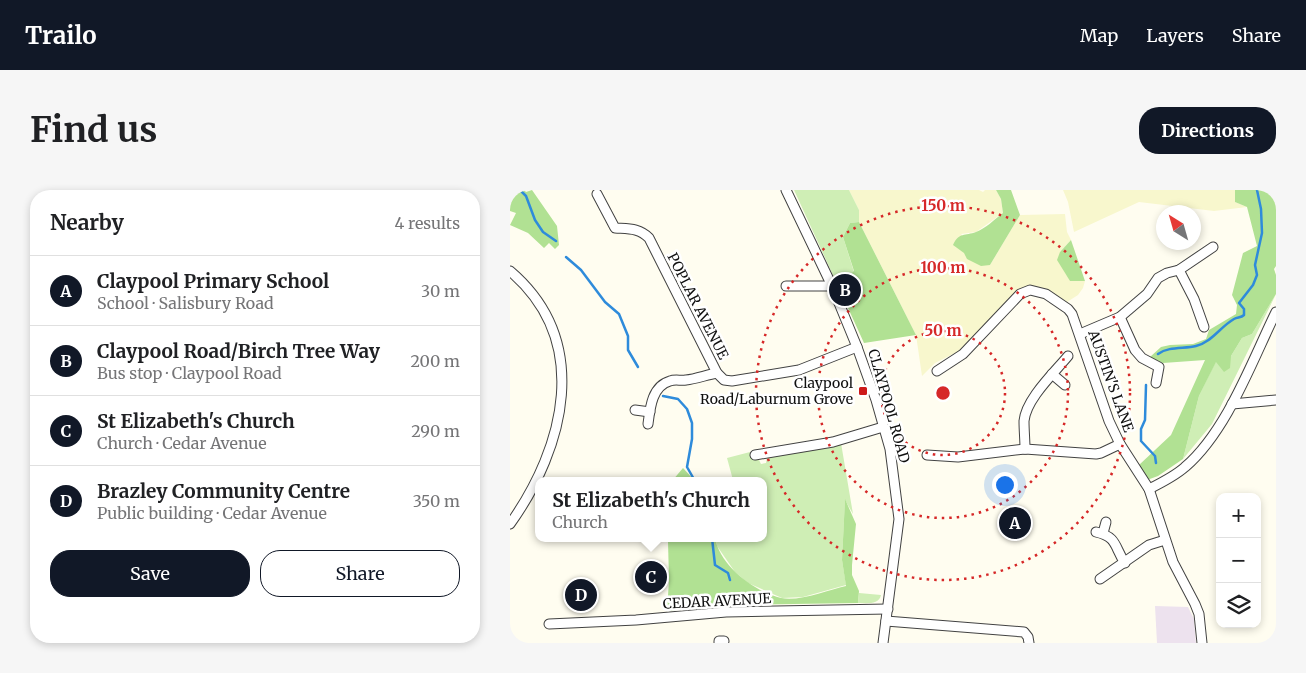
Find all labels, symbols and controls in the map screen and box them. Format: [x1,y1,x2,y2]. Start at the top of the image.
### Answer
text: Trailo [25,20,97,51]
text: Map [1080,24,1118,47]
text: Layers [1146,24,1204,47]
text: Share [1232,24,1281,47]
button: Directions [1139,107,1276,154]
text: Find us [30,108,157,152]
text: 150 m [921,196,965,215]
north arrow [1156,205,1201,250]
text: Nearby [50,209,124,236]
text: 4 results [394,213,460,233]
street label: POPLAR AVENUE [663,250,733,362]
text: 100 m [921,258,965,277]
text: Claypool Primary School [97,269,329,293]
pin: B [829,271,861,309]
text: A [60,281,72,301]
text: 30 m [421,281,460,301]
text: School · Salisbury Road [97,293,274,313]
text: 50 m [924,321,962,340]
street label: AUSTIN'S LANE [1084,327,1138,435]
text: Claypool Road/Birch Tree Way [97,339,380,363]
street label: CLAYPOOL ROAD [864,347,914,465]
text: B [60,351,72,371]
text: 200 m [410,351,460,371]
text: Bus stop · Claypool Road [97,363,282,383]
place label: Claypool Road/Laburnum Grove [700,374,854,408]
centre of rings [934,384,952,402]
marker: Claypool Road/Laburnum Grove [857,385,869,397]
text: St Elizabeth's Church [97,409,295,433]
text: C [61,421,71,441]
text: 290 m [411,421,460,441]
text: Church · Cedar Avenue [97,433,266,453]
your location [992,472,1018,498]
popup [535,477,767,542]
text: Brazley Community Centre [97,479,350,503]
text: St Elizabeth's Church [552,488,750,512]
text: D [60,491,72,511]
text: 350 m [413,491,460,511]
map controls [1216,493,1261,628]
button: + [1216,493,1261,538]
text: Public building · Cedar Avenue [97,503,327,523]
pin: A [999,504,1031,542]
text: Church [552,512,608,532]
button: − [1216,538,1261,583]
button: Save [50,550,250,597]
button: Share [260,550,460,597]
pin: C [635,558,667,596]
pin: D [565,576,597,614]
button: layers [1216,583,1261,628]
street label: CEDAR AVENUE [662,589,772,613]

